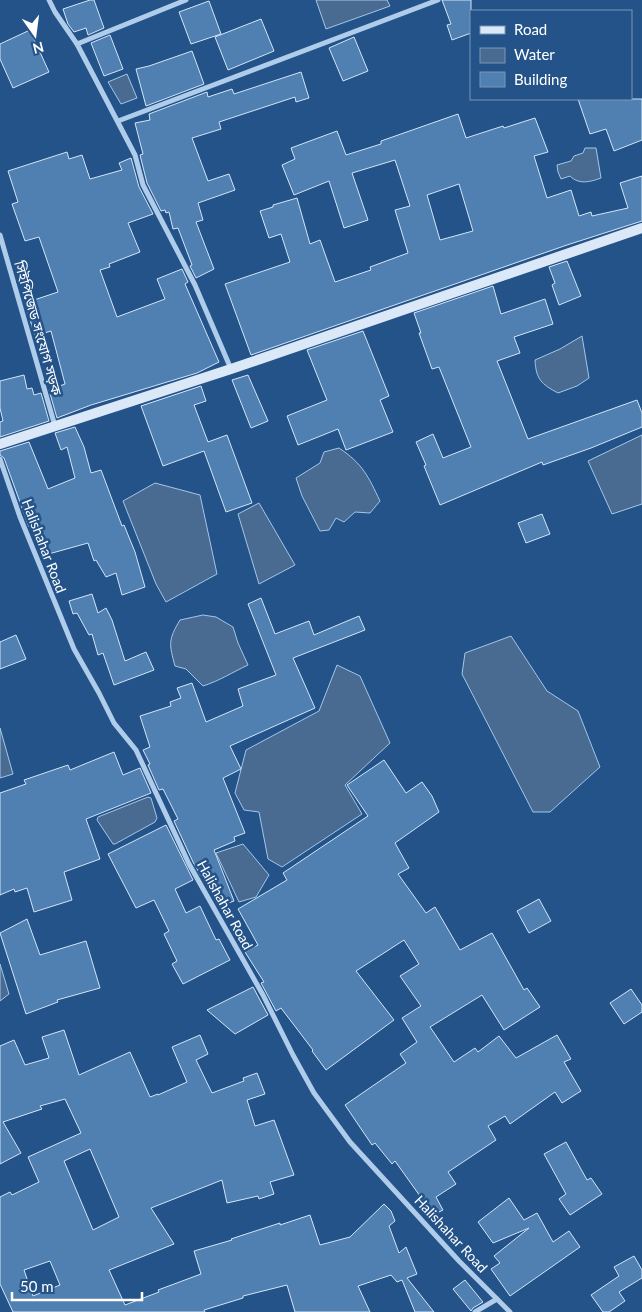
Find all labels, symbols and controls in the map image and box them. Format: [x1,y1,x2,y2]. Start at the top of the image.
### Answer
north arrow [10,10,60,60]
legend [470,10,632,100]
text: Road [514,20,547,38]
text: N [31,39,46,58]
text: Water [514,45,555,63]
text: Building [514,70,567,88]
street label: সিইপিজেড সংযোগ সড়ক [11,258,66,398]
street label: Halishahar Road [19,496,70,595]
street label: Halishahar Road [194,857,257,952]
street label: Halishahar Road [411,1192,491,1276]
scale bar [12,1270,142,1302]
text: 50 m [20,1277,54,1295]

